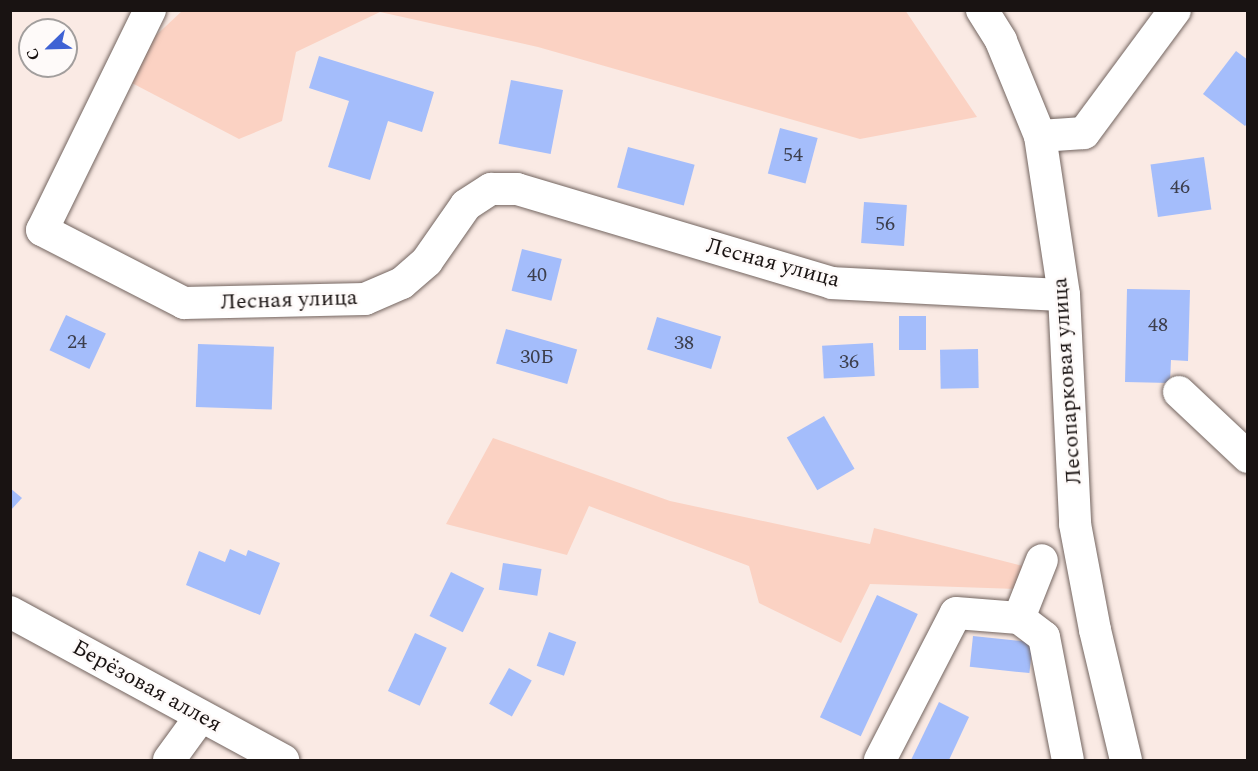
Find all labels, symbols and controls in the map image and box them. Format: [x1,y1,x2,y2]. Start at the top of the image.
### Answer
north arrow [18,18,78,78]
text: С [20,44,47,64]
house number: 54 [783,143,803,167]
house number: 46 [1170,175,1190,199]
house number: 56 [875,212,895,236]
street label: Лесная улица [703,232,843,294]
house number: 40 [527,263,547,287]
street label: Лесопарковая улица [1047,277,1087,485]
street label: Лесная улица [220,284,358,316]
house number: 48 [1148,313,1168,337]
house number: 24 [67,330,87,354]
house number: 38 [674,331,694,355]
house number: 30Б [520,345,554,369]
house number: 36 [839,350,859,374]
street label: Берёзовая аллея [68,634,226,738]

